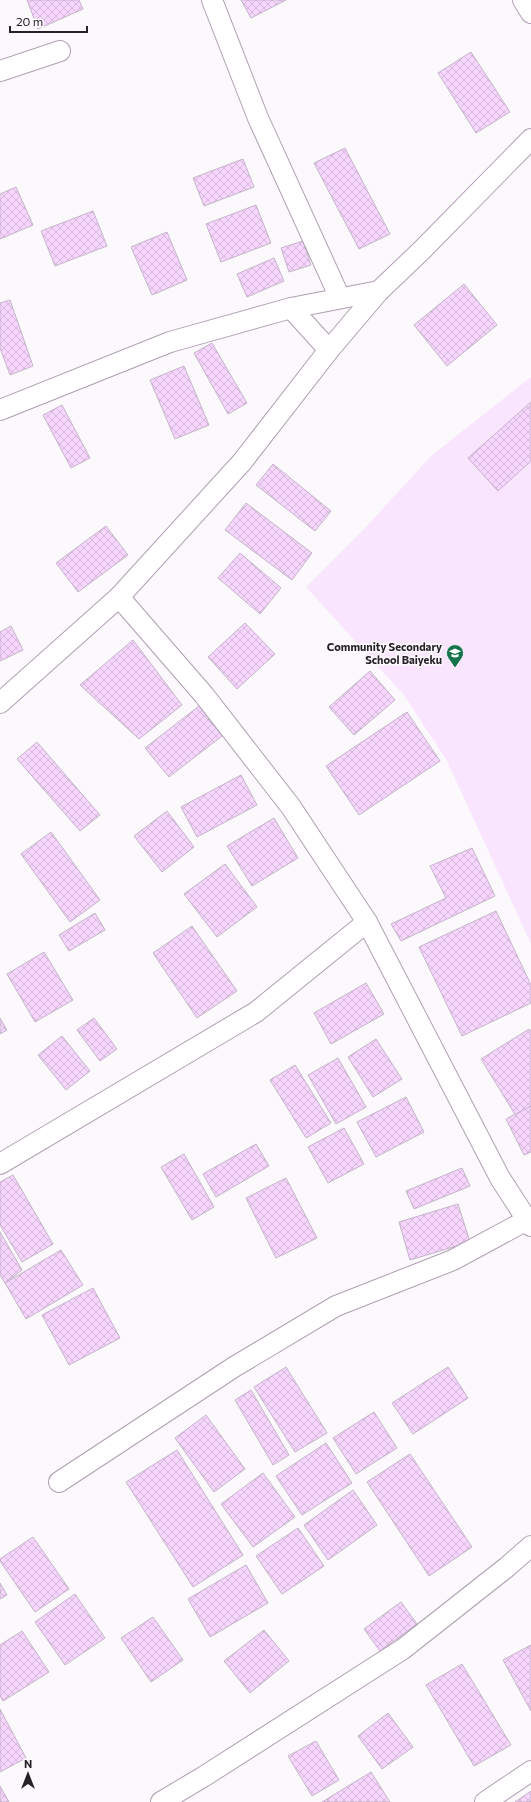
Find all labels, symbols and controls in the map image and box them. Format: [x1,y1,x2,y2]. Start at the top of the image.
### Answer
scale bar [10,8,87,34]
text: 20 m [16,14,43,28]
place label: Community Secondary School Baiyeku [327,640,442,666]
school or university icon: Community Secondary School Baiyeku [445,643,465,668]
north arrow [8,1754,48,1794]
text: N [24,1757,32,1770]

